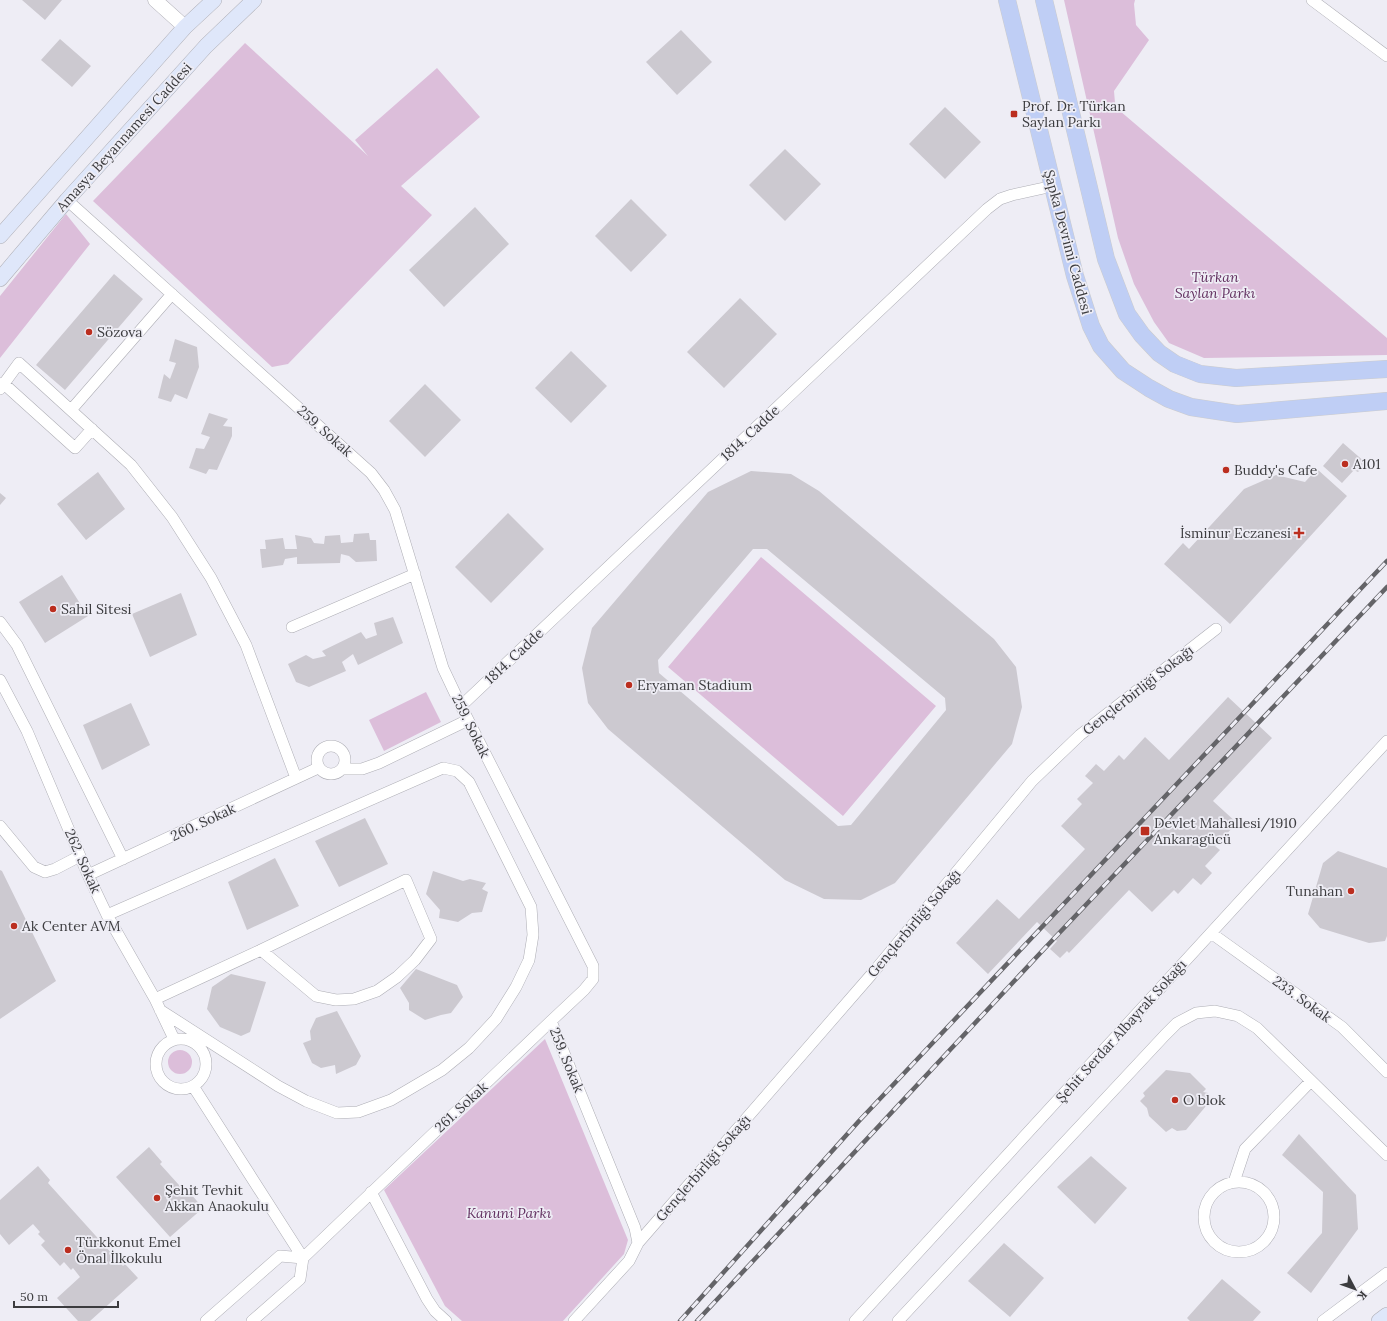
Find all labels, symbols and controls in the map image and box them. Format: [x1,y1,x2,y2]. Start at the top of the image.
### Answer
street label: Amasya Beyannamesi Caddesi [52,59,196,216]
place label: Prof. Dr. Türkan Saylan Parkı [1022,97,1126,131]
marker: Prof. Dr. Türkan Saylan Parkı [1009,109,1019,119]
street label: Şapka Devrimi Caddesi [1040,168,1096,316]
park label: Türkan Saylan Parkı [1175,268,1256,302]
place label: Sözova [97,323,142,341]
marker: Sözova [84,327,94,337]
street label: 259. Sokak [294,401,357,461]
street label: 1814. Cadde [717,401,784,465]
place label: A101 [1352,455,1381,473]
marker: A101 [1340,459,1350,469]
place label: Buddy's Cafe [1234,461,1318,479]
marker: Buddy's Cafe [1221,465,1231,475]
place label: İsminur Eczanesi [1180,524,1291,542]
marker: İsminur Eczanesi [1294,528,1304,538]
place label: Sahil Sitesi [61,600,131,618]
marker: Sahil Sitesi [48,604,58,614]
street label: 1814. Cadde [481,624,548,688]
street label: Gençlerbirliği Sokağı [1079,641,1197,739]
place label: Eryaman Stadium [637,676,753,694]
marker: Eryaman Stadium [624,680,634,690]
street label: 259. Sokak [448,691,494,761]
street label: 260. Sokak [168,799,239,845]
place label: Devlet Mahallesi/1910 Ankaragücü [1153,814,1297,848]
marker: Devlet Mahallesi/1910 Ankaragücü [1139,825,1151,837]
street label: 262. Sokak [61,826,105,896]
street label: Gençlerbirliği Sokağı [863,865,965,981]
place label: Tunahan [1286,882,1343,900]
marker: Tunahan [1346,886,1356,896]
place label: Ak Center AVM [21,917,121,935]
marker: Ak Center AVM [9,921,19,931]
street label: Şehit Serdar Albayrak Sokağı [1052,956,1190,1106]
street label: 233. Sokak [1269,972,1335,1027]
street label: 259. Sokak [546,1025,588,1096]
street label: 261. Sokak [431,1078,492,1136]
place label: O blok [1183,1091,1226,1109]
marker: O blok [1170,1095,1180,1105]
street label: Gençlerbirliği Sokağı [652,1111,754,1225]
place label: Şehit Tevhit Akkan Anaokulu [164,1181,269,1215]
marker: Şehit Tevhit Akkan Anaokulu [152,1193,162,1203]
park label: Kanuni Parkı [467,1204,552,1222]
place label: Türkkonut Emel Önal İlkokulu [76,1233,181,1267]
marker: Türkkonut Emel Önal İlkokulu [63,1245,73,1255]
north arrow [1335,1269,1375,1309]
scale bar [14,1283,118,1309]
text: K [1355,1288,1370,1303]
text: 50 m [20,1289,48,1304]

